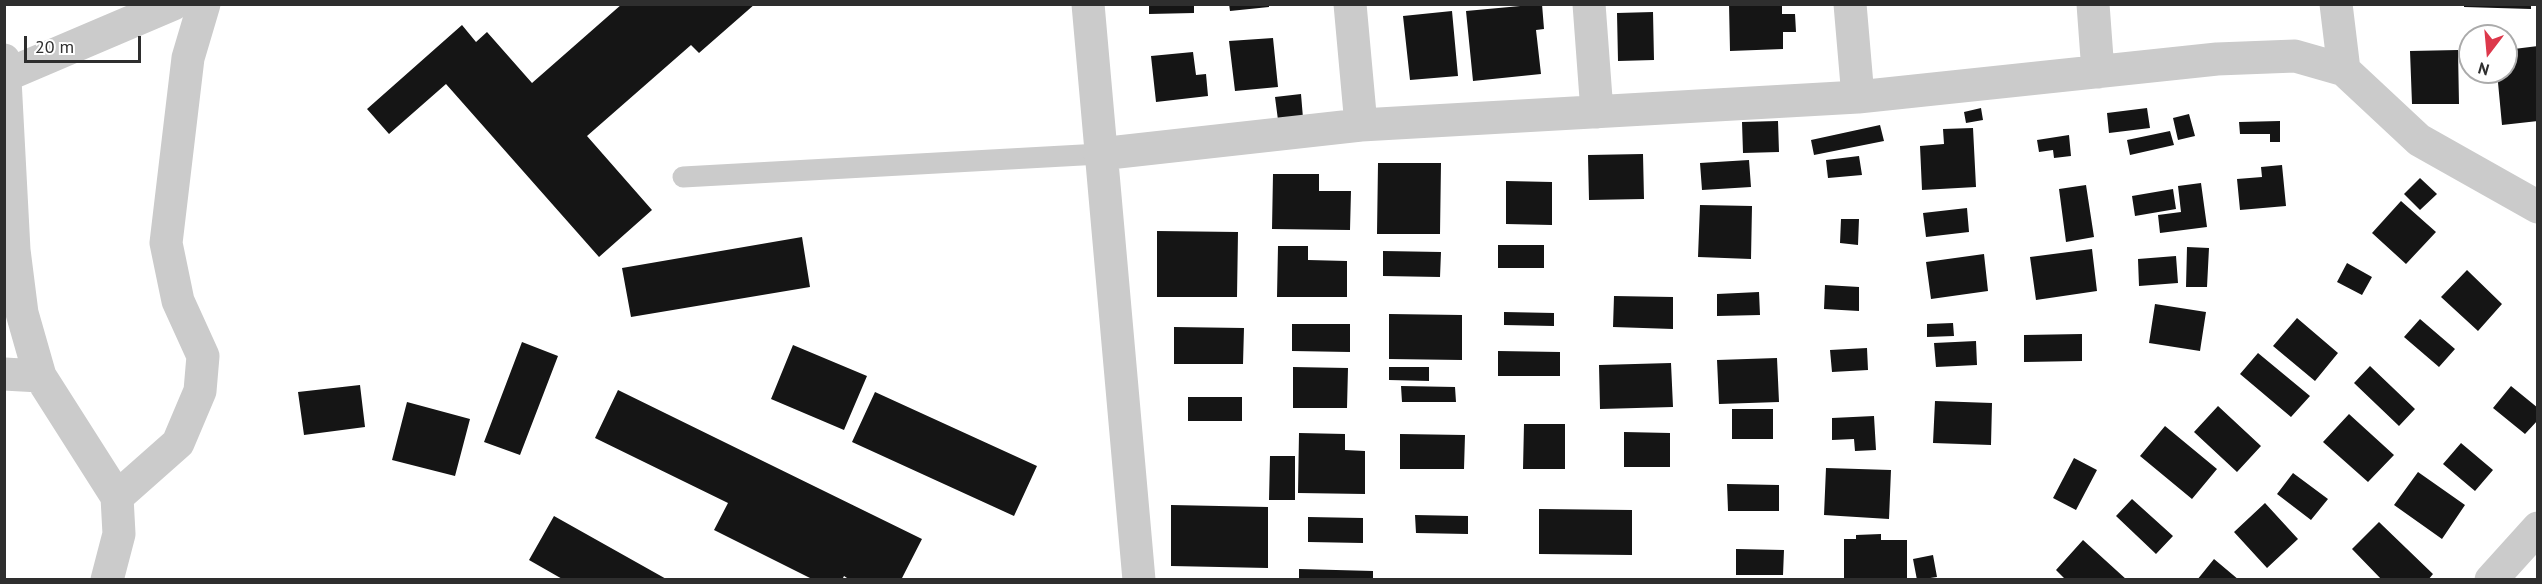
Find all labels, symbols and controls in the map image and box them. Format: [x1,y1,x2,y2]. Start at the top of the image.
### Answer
scale bar [27,24,144,62]
north arrow [2458,24,2518,84]
text: 20 m [35,35,74,58]
text: N [2476,58,2491,80]

